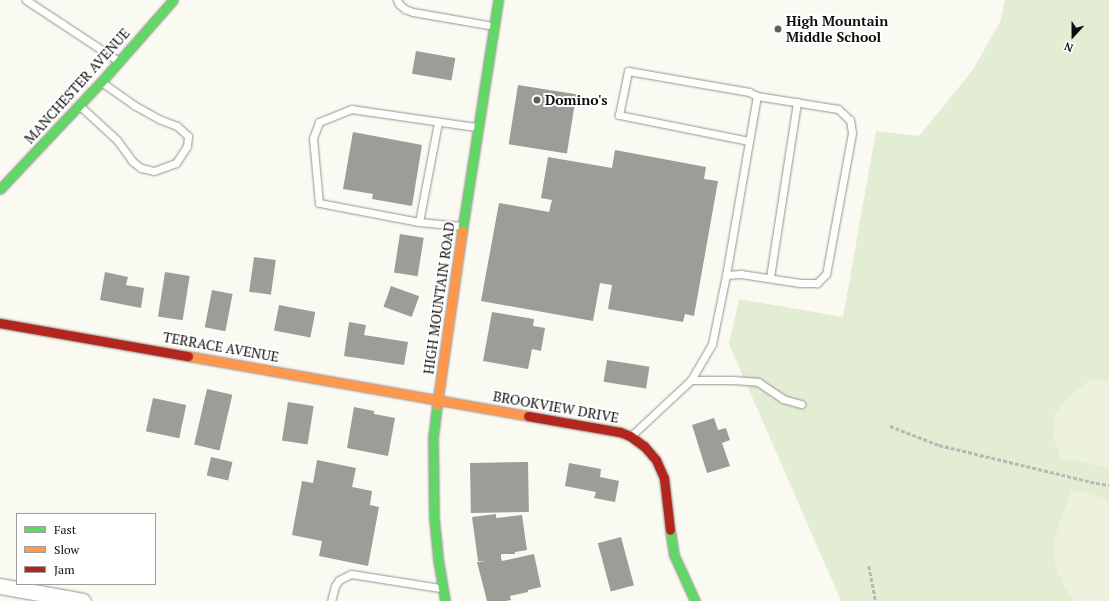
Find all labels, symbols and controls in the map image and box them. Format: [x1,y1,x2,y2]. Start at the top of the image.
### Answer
place label: High Mountain Middle School [786,13,888,46]
north arrow [1053,16,1093,56]
marker: High Mountain Middle School [773,24,783,34]
street label: MANCHESTER AVENUE [21,25,133,147]
text: N [1062,39,1075,55]
place label: Domino's [545,92,607,108]
marker: Domino's [532,95,542,105]
street label: HIGH MOUNTAIN ROAD [420,221,458,375]
street label: TERRACE AVENUE [162,329,280,365]
street label: BROOKVIEW DRIVE [492,388,620,426]
legend [16,513,156,585]
text: Fast [54,522,76,537]
text: Slow [54,542,79,557]
text: Jam [54,562,75,577]

